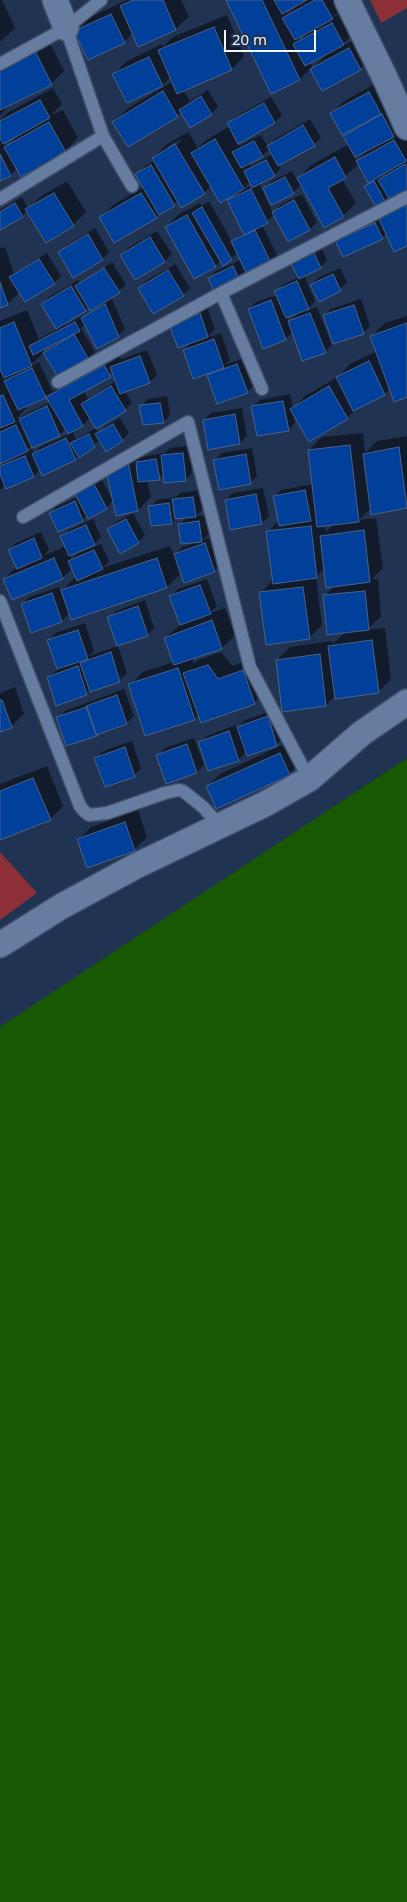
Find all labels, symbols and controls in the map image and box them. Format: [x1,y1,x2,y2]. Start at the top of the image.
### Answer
scale bar [227,20,320,52]
text: 20 m [232,29,267,49]

